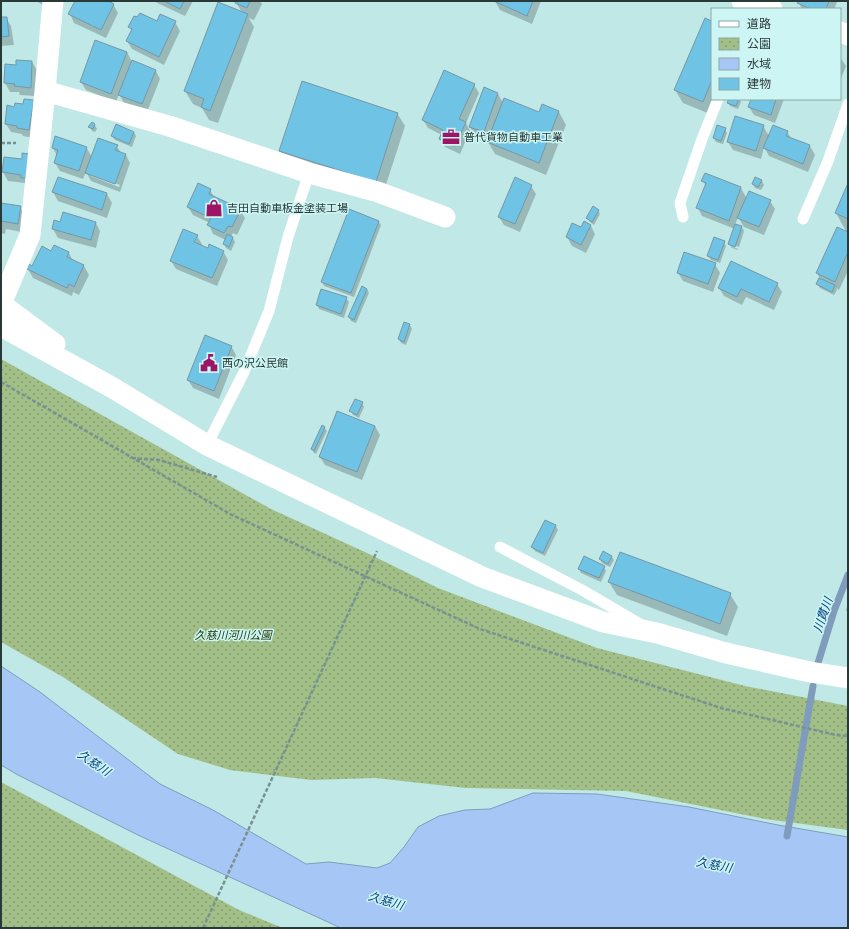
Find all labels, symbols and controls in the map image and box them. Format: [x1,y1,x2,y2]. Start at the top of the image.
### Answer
legend [711,8,841,100]
text: 道路 [747,15,771,31]
text: 公園 [747,35,771,51]
text: 水域 [747,55,771,71]
text: 建物 [747,75,771,91]
office icon: 普代貨物自動車工業 [441,127,461,147]
place label: 普代貨物自動車工業 [464,129,563,144]
shop icon: 吉田自動車板金塗装工場 [204,198,224,218]
place label: 吉田自動車板金塗装工場 [227,200,348,215]
public building icon: 西の沢公民館 [199,353,219,373]
place label: 西の沢公民館 [222,355,288,370]
water label: 川貫川 [809,593,836,634]
park label: 久慈川河川公園 [195,627,273,642]
water label: 久慈川 [75,745,116,780]
water label: 久慈川 [695,853,735,876]
water label: 久慈川 [367,887,408,914]

